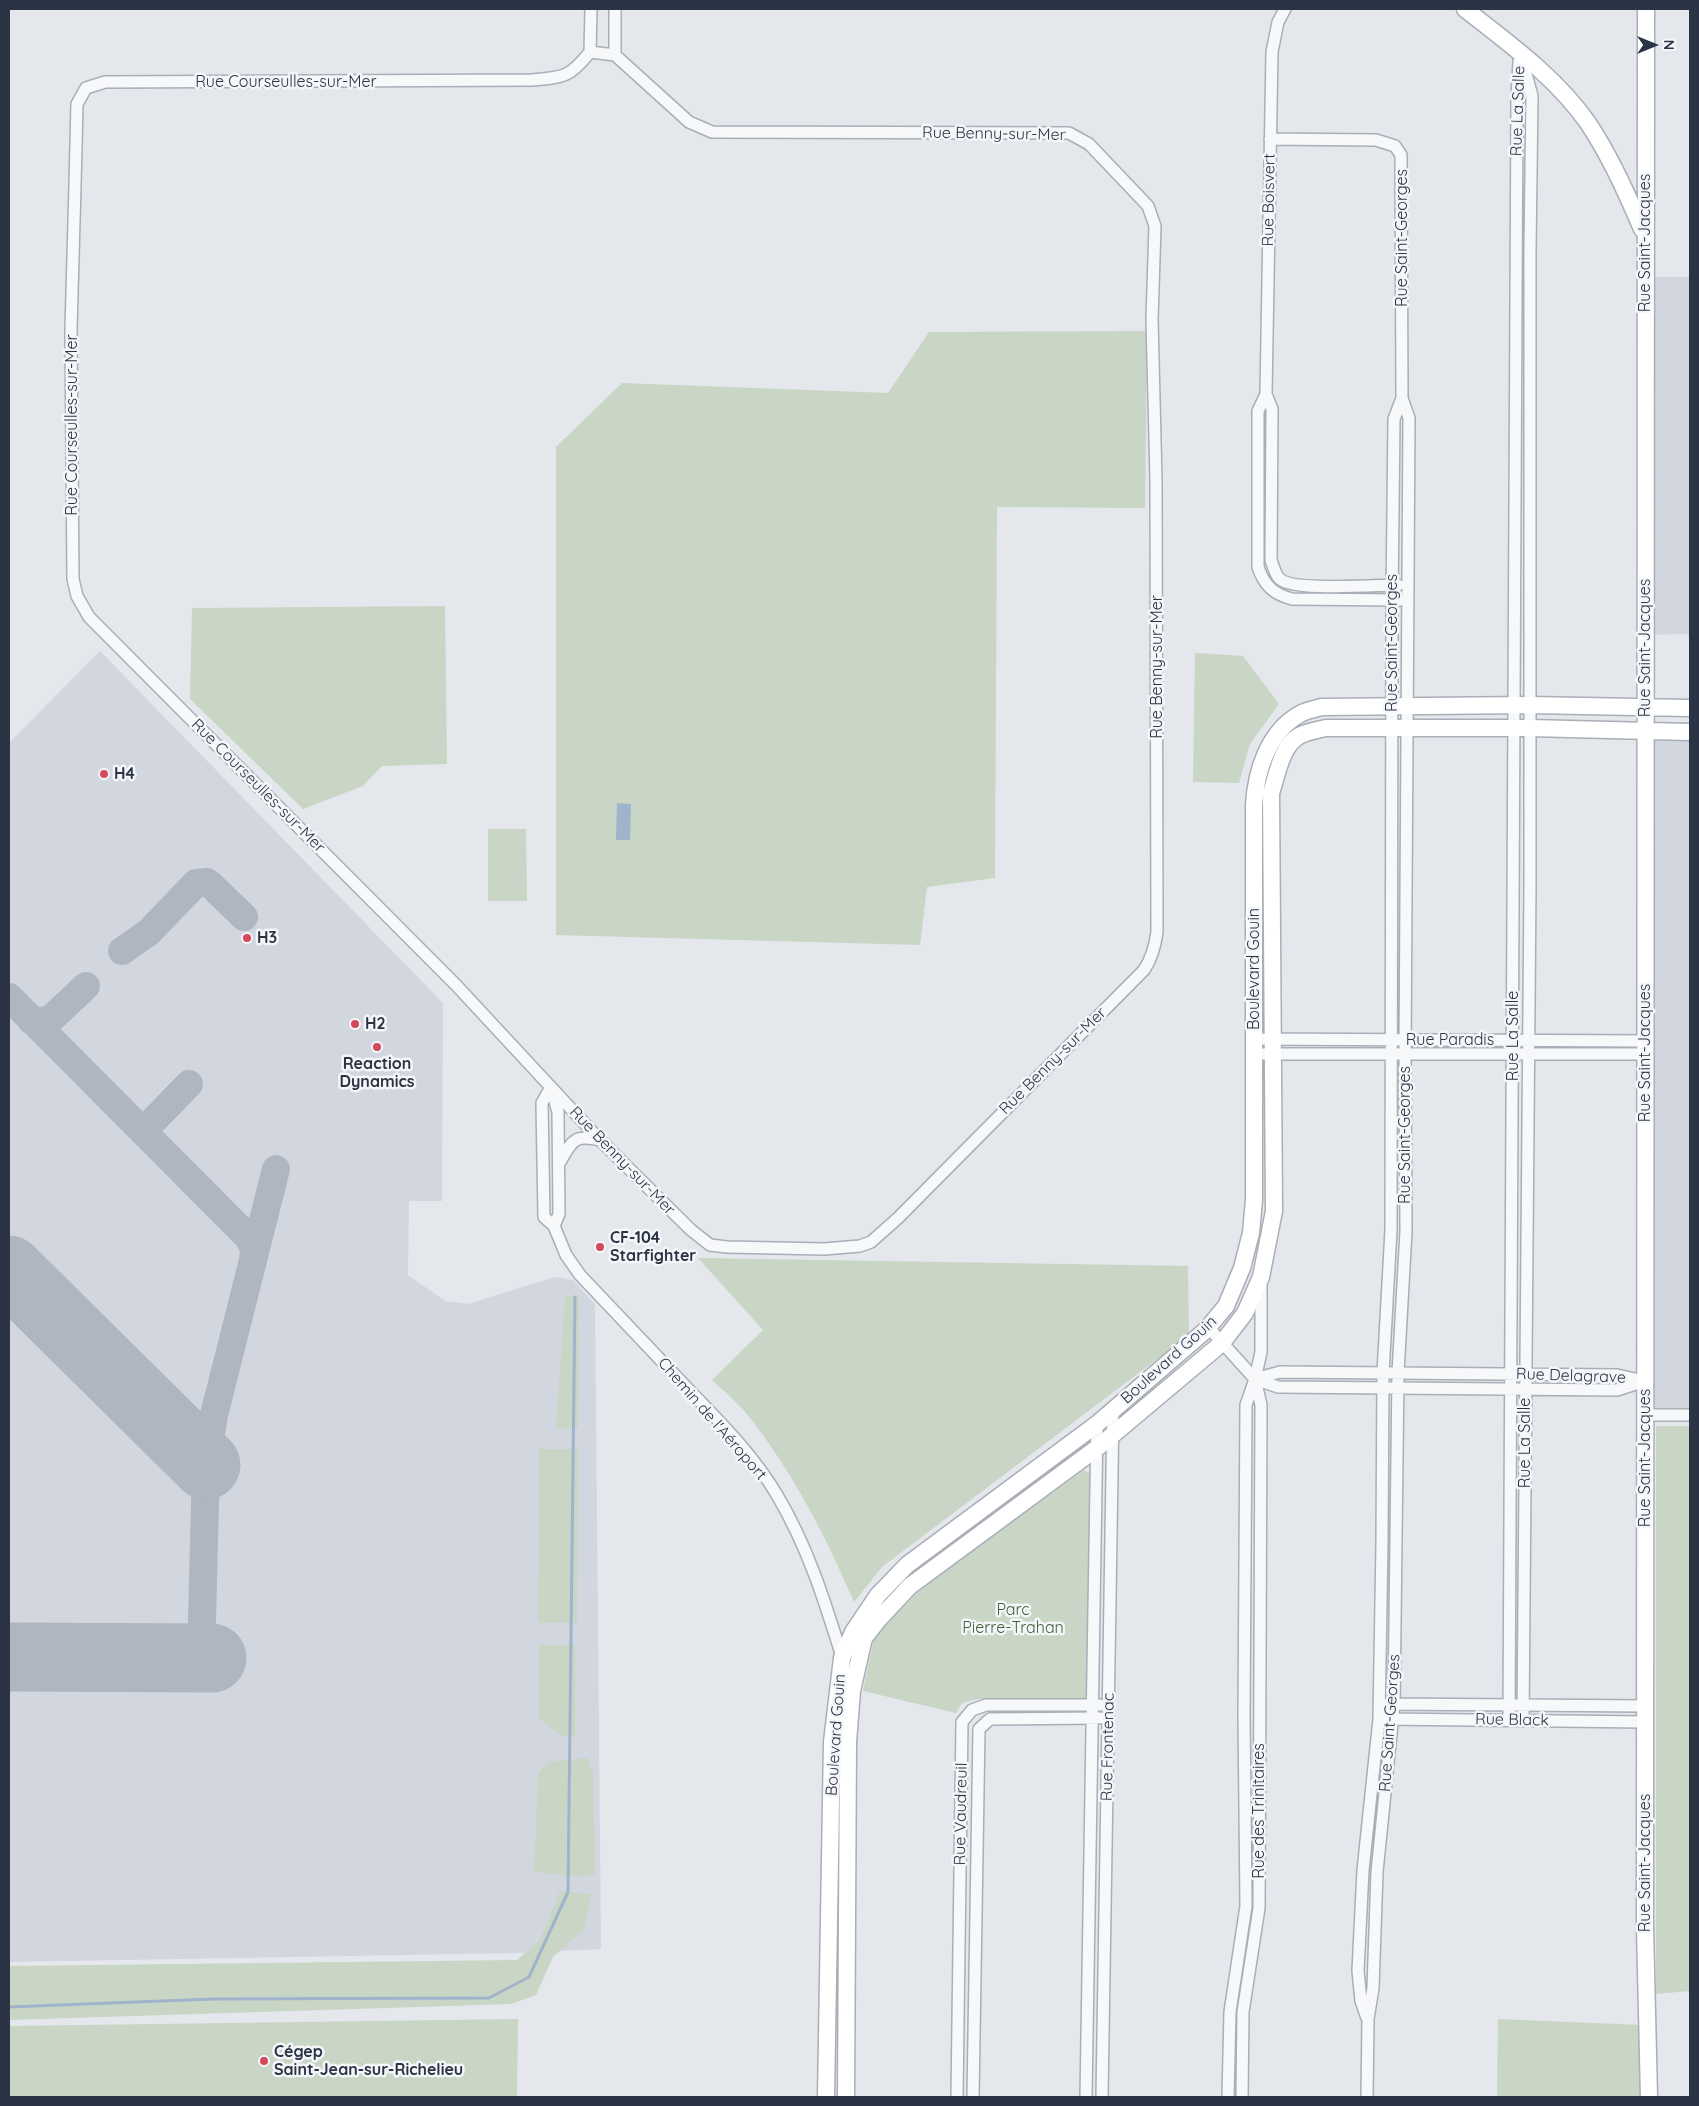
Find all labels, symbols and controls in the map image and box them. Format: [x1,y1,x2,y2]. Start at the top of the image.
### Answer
north arrow [1629,20,1679,70]
text: N [1660,40,1678,50]
street label: Rue La Salle [1507,65,1529,157]
street label: Rue Courseulles-sur-Mer [195,72,377,92]
street label: Rue Benny-sur-Mer [922,123,1066,145]
street label: Rue Boisvert [1259,153,1279,247]
street label: Rue Saint-Georges [1392,169,1412,307]
street label: Rue Saint-Jacques [1635,174,1655,312]
street label: Rue Courseulles-sur-Mer [62,334,82,516]
street label: Rue Saint-Georges [1382,574,1402,712]
street label: Rue Saint-Jacques [1635,579,1655,717]
street label: Rue Benny-sur-Mer [1147,595,1167,739]
street label: Rue Courseulles-sur-Mer [187,715,329,857]
place label: H4 [114,764,135,784]
marker: H4 [98,768,110,780]
street label: Boulevard Gouin [1244,908,1264,1030]
place label: H3 [257,928,277,948]
marker: H3 [241,932,253,944]
street label: Rue Saint-Jacques [1635,984,1655,1122]
street label: Rue La Salle [1503,991,1523,1081]
street label: Rue Benny-sur-Mer [995,1003,1111,1119]
place label: H2 [365,1014,386,1034]
marker: H2 [349,1018,361,1030]
street label: Rue Paradis [1406,1030,1494,1050]
marker: Reaction Dynamics [371,1041,383,1053]
place label: Reaction Dynamics [340,1054,414,1092]
street label: Rue Saint-Georges [1395,1066,1415,1204]
street label: Rue Benny-sur-Mer [565,1103,679,1219]
place label: CF-104 Starfighter [610,1228,696,1266]
marker: CF-104 Starfighter [594,1241,606,1253]
street label: Boulevard Gouin [1117,1312,1221,1408]
street label: Chemin de l'Aéroport [654,1354,770,1484]
street label: Rue Delagrave [1516,1364,1626,1388]
street label: Rue Saint-Jacques [1635,1389,1655,1527]
street label: Rue La Salle [1515,1398,1535,1488]
park label: Parc Pierre-Trahan [962,1600,1064,1638]
street label: Rue Saint-Georges [1376,1653,1404,1793]
street label: Boulevard Gouin [822,1673,850,1797]
street label: Rue Frontenac [1097,1693,1119,1801]
street label: Rue Black [1475,1710,1549,1730]
street label: Rue des Trinitaires [1249,1743,1269,1879]
street label: Rue Vaudreuil [951,1762,971,1866]
street label: Rue Saint-Jacques [1635,1794,1655,1932]
place label: Cégep Saint-Jean-sur-Richelieu [274,2042,463,2080]
marker: Cégep Saint-Jean-sur-Richelieu [258,2055,270,2067]

